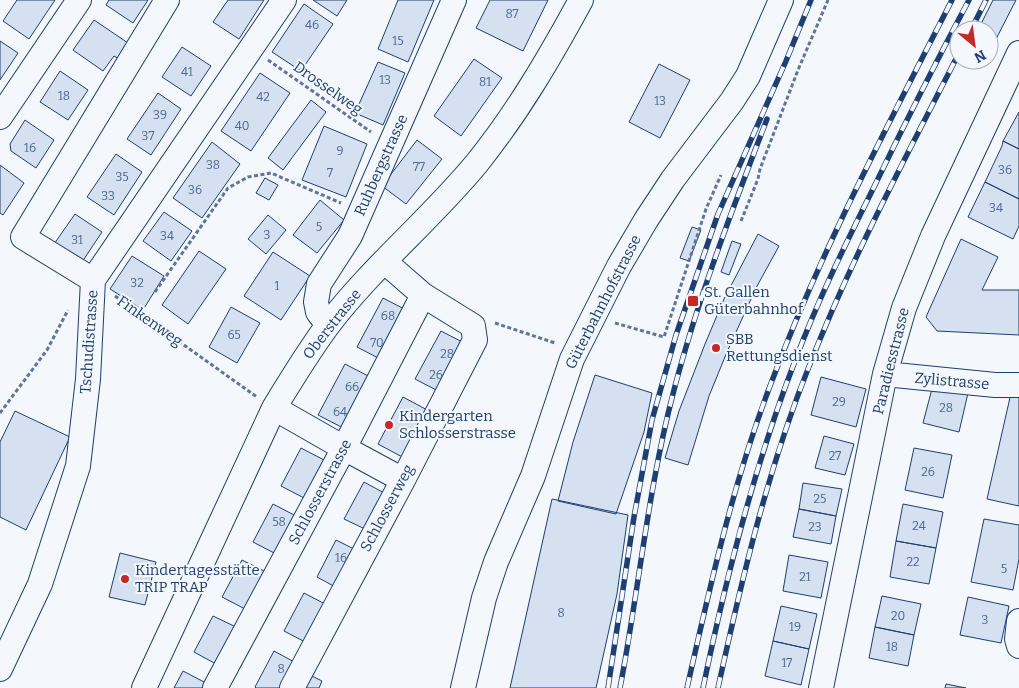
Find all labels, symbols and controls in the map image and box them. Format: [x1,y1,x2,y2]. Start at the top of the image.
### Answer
house number: 87 [505,7,519,21]
house number: 46 [305,18,319,32]
north arrow [949,20,999,70]
house number: 15 [392,34,404,48]
text: N [971,46,989,66]
street label: Drosselweg [290,58,366,118]
house number: 41 [181,65,193,79]
house number: 13 [379,73,391,87]
house number: 81 [479,75,491,89]
house number: 18 [58,89,70,103]
house number: 42 [256,90,270,104]
house number: 13 [654,94,666,108]
house number: 39 [153,108,167,122]
street label: Ruhbergstrasse [351,111,411,219]
house number: 40 [235,119,249,133]
house number: 37 [142,129,154,143]
house number: 16 [24,141,36,155]
house number: 9 [336,144,344,158]
house number: 38 [206,158,220,172]
house number: 77 [413,160,425,174]
house number: 36 [998,163,1012,177]
house number: 7 [327,166,333,180]
house number: 35 [115,170,129,184]
house number: 36 [188,183,202,197]
house number: 33 [101,189,115,203]
house number: 34 [989,201,1003,215]
house number: 5 [316,220,322,234]
house number: 3 [264,228,271,242]
house number: 34 [160,229,174,243]
street label: Güterbahnhofstrasse [561,232,645,372]
house number: 31 [71,233,83,247]
house number: 32 [130,276,144,290]
house number: 1 [275,279,280,293]
place label: St. Gallen Güterbahnhof [704,283,805,318]
street label: Oberstrasse [299,285,365,363]
street label: Tschudistrasse [76,289,102,395]
street label: Finkenweg [114,292,186,350]
marker: St. Gallen Güterbahnhof [686,294,700,308]
street label: Paradiesstrasse [869,306,913,416]
house number: 68 [381,309,395,323]
house number: 65 [227,328,241,342]
place label: SBB Rettungsdienst [726,330,833,365]
house number: 70 [370,336,384,350]
marker: SBB Rettungsdienst [710,342,722,354]
house number: 28 [440,347,454,361]
house number: 26 [429,368,443,382]
street label: Zylistrasse [914,369,990,393]
house number: 66 [345,380,359,394]
house number: 29 [832,395,846,409]
house number: 28 [939,401,953,415]
house number: 64 [333,405,347,419]
place label: Kindergarten Schlosserstrasse [399,407,516,442]
marker: Kindergarten Schlosserstrasse [383,419,395,431]
street label: Schlosserstrasse [285,436,355,548]
house number: 27 [829,449,841,463]
street label: Schlosserweg [357,461,417,555]
house number: 26 [921,465,935,479]
house number: 25 [814,492,826,506]
house number: 58 [272,515,286,529]
house number: 24 [912,519,926,533]
house number: 23 [808,520,822,534]
house number: 16 [335,551,347,565]
house number: 22 [906,555,920,569]
place label: Kindertagesstätte TRIP TRAP [135,561,260,596]
house number: 5 [1001,562,1007,576]
house number: 21 [799,570,811,584]
marker: Kindertagesstätte TRIP TRAP [119,573,131,585]
house number: 8 [557,606,565,620]
house number: 20 [891,609,905,623]
house number: 3 [982,613,989,627]
house number: 19 [789,620,801,634]
house number: 18 [886,640,898,654]
house number: 17 [782,656,792,670]
house number: 8 [277,662,285,676]

